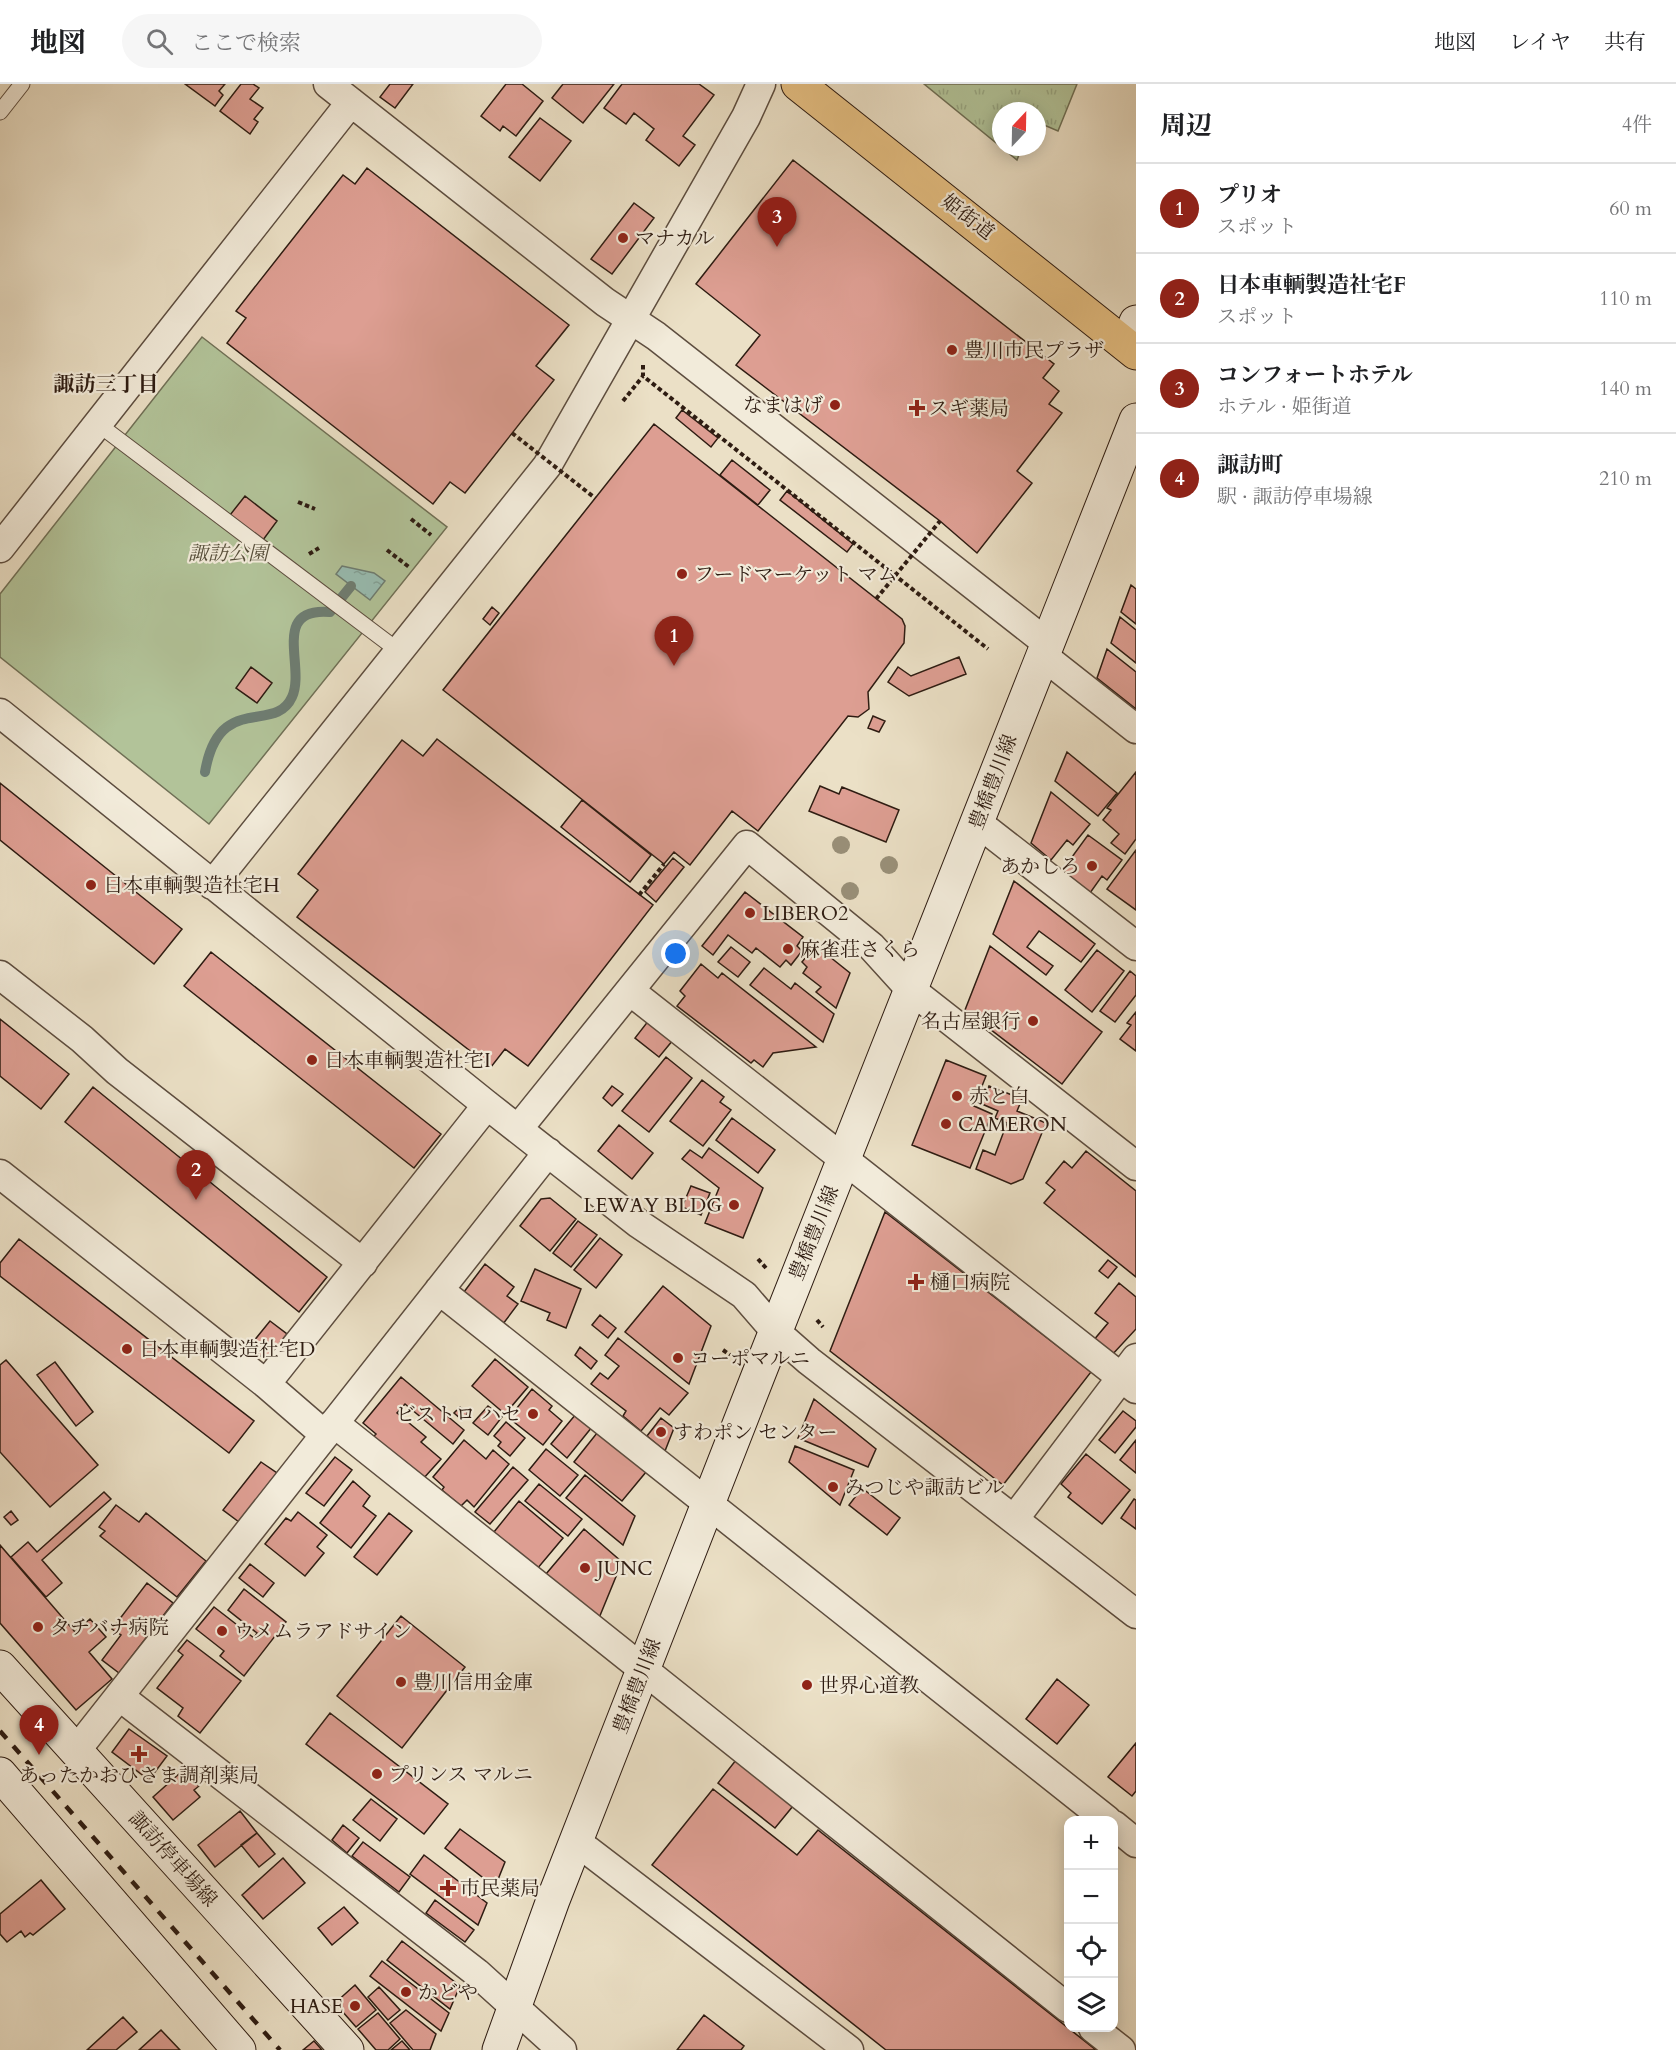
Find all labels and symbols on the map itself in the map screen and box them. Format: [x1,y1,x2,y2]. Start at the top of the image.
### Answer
north arrow [992,102,1046,156]
street label: 姫街道 [936,188,1000,246]
pin: 3 [758,198,796,247]
place label: マナカル [635,225,715,252]
marker: マナカル [616,231,630,245]
place label: 豊川市民プラザ [964,337,1104,364]
marker: 豊川市民プラザ [945,343,959,357]
district label: 諏訪三丁目 [54,370,159,399]
place label: なまはげ [743,392,823,419]
place label: スギ薬局 [929,395,1009,422]
marker: なまはげ [828,398,842,412]
marker: スギ薬局 [910,401,924,415]
park label: 諏訪公園 [188,540,271,567]
place label: フードマーケット マム [694,561,898,588]
marker: フードマーケット マム [675,567,689,581]
pin: 1 [654,616,694,666]
street label: 豊橋豊川線 [962,730,1024,834]
place label: あかしろ [1000,853,1080,880]
marker: あかしろ [1085,859,1099,873]
place label: 日本車輌製造社宅H [103,872,280,899]
marker: 日本車輌製造社宅H [84,878,98,892]
place label: LIBERO2 [762,900,848,927]
marker: LIBERO2 [743,906,757,920]
place label: 麻雀荘さくら [800,936,920,963]
your location [661,939,690,968]
marker: 麻雀荘さくら [781,942,795,956]
place label: 名古屋銀行 [921,1008,1021,1035]
marker: 名古屋銀行 [1026,1014,1040,1028]
place label: 日本車輌製造社宅I [324,1047,491,1074]
marker: 日本車輌製造社宅I [305,1053,319,1067]
place label: 赤と白 [969,1083,1029,1110]
marker: 赤と白 [950,1089,964,1103]
place label: CAMERON [958,1111,1067,1138]
marker: CAMERON [939,1117,953,1131]
pin: 2 [176,1150,216,1200]
street label: 豊橋豊川線 [783,1182,845,1284]
place label: LEWAY BLDG [583,1192,722,1219]
marker: LEWAY BLDG [727,1198,741,1212]
place label: 樋口病院 [930,1269,1010,1296]
marker: 樋口病院 [907,1273,925,1291]
place label: 日本車輌製造社宅D [139,1336,315,1363]
marker: 日本車輌製造社宅D [120,1342,134,1356]
place label: コーポマルニ [690,1345,810,1372]
marker: コーポマルニ [671,1351,685,1365]
place label: ビストロ ハセ [396,1401,521,1428]
marker: ビストロ ハセ [526,1407,540,1421]
place label: すわポン センター [673,1419,838,1446]
marker: すわポン センター [654,1425,668,1439]
place label: みつじや諏訪ビル [845,1474,1005,1501]
marker: みつじや諏訪ビル [826,1480,840,1494]
place label: JUNC [594,1555,652,1582]
marker: JUNC [578,1561,592,1575]
place label: タチバナ病院 [50,1614,169,1641]
place label: ウメムラアドサイン [234,1618,412,1645]
marker: タチバナ病院 [31,1620,45,1634]
marker: ウメムラアドサイン [215,1624,229,1638]
street label: 豊橋豊川線 [606,1634,668,1738]
place label: 豊川信用金庫 [413,1669,533,1696]
place label: 世界心道教 [819,1672,919,1699]
marker: 豊川信用金庫 [394,1675,408,1689]
marker: 世界心道教 [800,1678,814,1692]
pin: 4 [20,1706,58,1755]
marker: あったかおひさま調剤薬局 [132,1747,146,1761]
place label: プリンス マルニ [389,1761,533,1788]
place label: あったかおひさま調剤薬局 [19,1762,259,1789]
marker: プリンス マルニ [370,1767,384,1781]
street label: 諏訪停車場線 [123,1805,223,1913]
place label: 市民薬局 [460,1875,540,1902]
marker: 市民薬局 [441,1881,455,1895]
place label: かどや [418,1979,478,2006]
marker: かどや [399,1985,413,1999]
place label: HASE [290,1993,343,2020]
marker: HASE [348,1999,362,2013]

